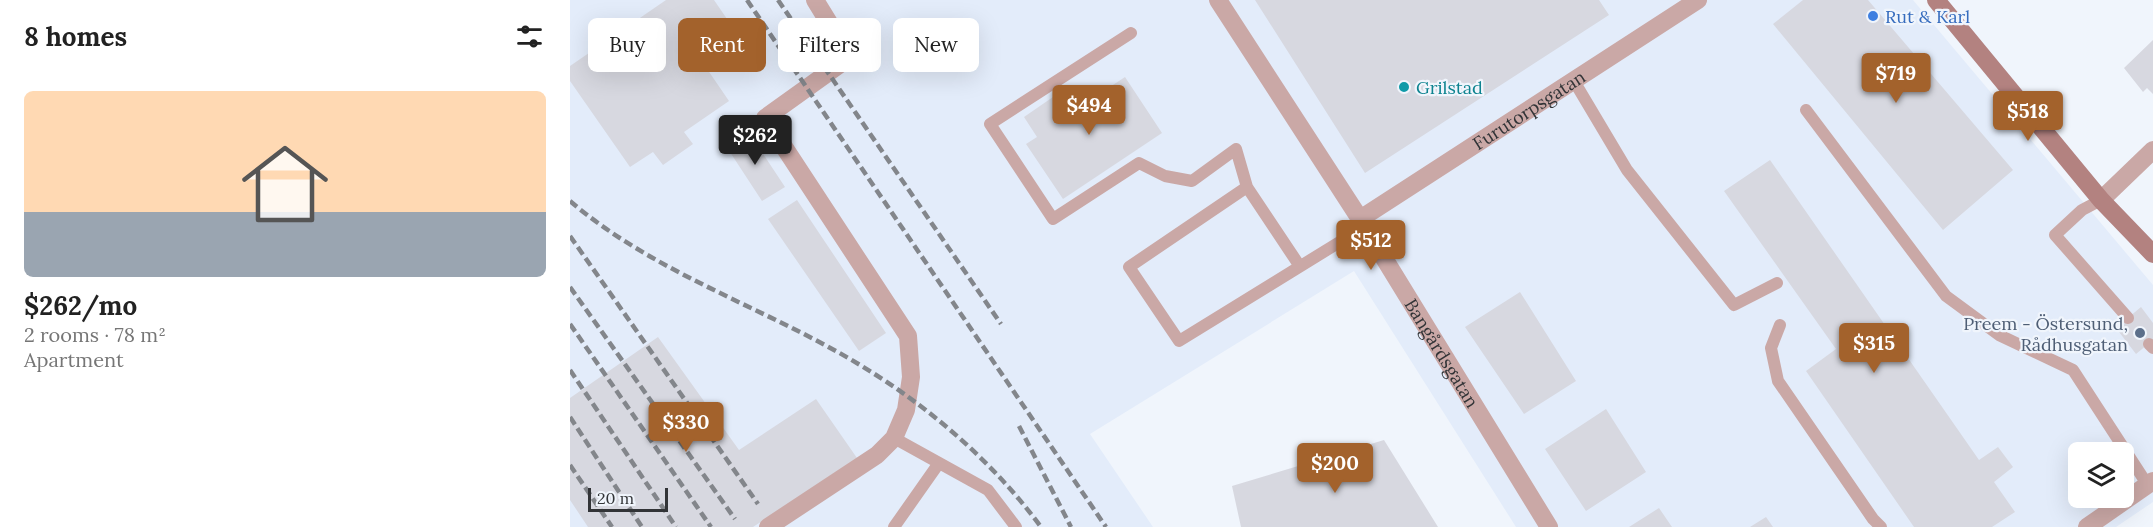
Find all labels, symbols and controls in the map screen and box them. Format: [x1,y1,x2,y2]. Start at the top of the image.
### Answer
place label: Rut & Karl [1885,5,1970,28]
marker: Rut & Karl [1866,9,1880,23]
chip: Buy [588,18,666,72]
chip: Rent [678,18,766,72]
chip: Filters [778,18,881,72]
chip: New [893,18,979,72]
text: 8 homes [24,20,127,53]
icon: filters [513,20,546,53]
pin: $719 [1860,53,1932,104]
text: $719 [1876,60,1916,85]
street label: Furutorpsgatan [1468,65,1589,155]
place label: Grilstad [1416,76,1483,99]
marker: Grilstad [1397,80,1411,94]
pin: $494 [1053,85,1125,136]
pin: $518 [1992,91,2064,142]
text: $494 [1066,92,1112,117]
text: $518 [2007,98,2049,123]
pin: $262 [719,115,791,166]
text: $262 [733,122,777,147]
icon: home [231,130,339,238]
pin: $512 [1335,220,1407,271]
text: $512 [1350,227,1392,252]
text: $262/mo [24,289,137,322]
street label: Bangårdsgatan [1400,294,1484,412]
place label: Preem - Östersund, Rådhusgatan [1963,312,2128,356]
text: 2 rooms · 78 m² [24,322,166,347]
pin: $315 [1838,323,1910,374]
marker: Preem - Östersund, Rådhusgatan [2133,326,2147,340]
text: $315 [1853,330,1895,355]
text: Apartment [24,347,124,372]
pin: $330 [650,402,722,453]
text: $330 [663,409,709,434]
map controls [2068,442,2134,508]
button: layers [2068,442,2134,508]
pin: $200 [1299,443,1371,494]
text: $200 [1311,450,1359,475]
scale bar [588,485,668,512]
text: 20 m [597,488,634,508]

